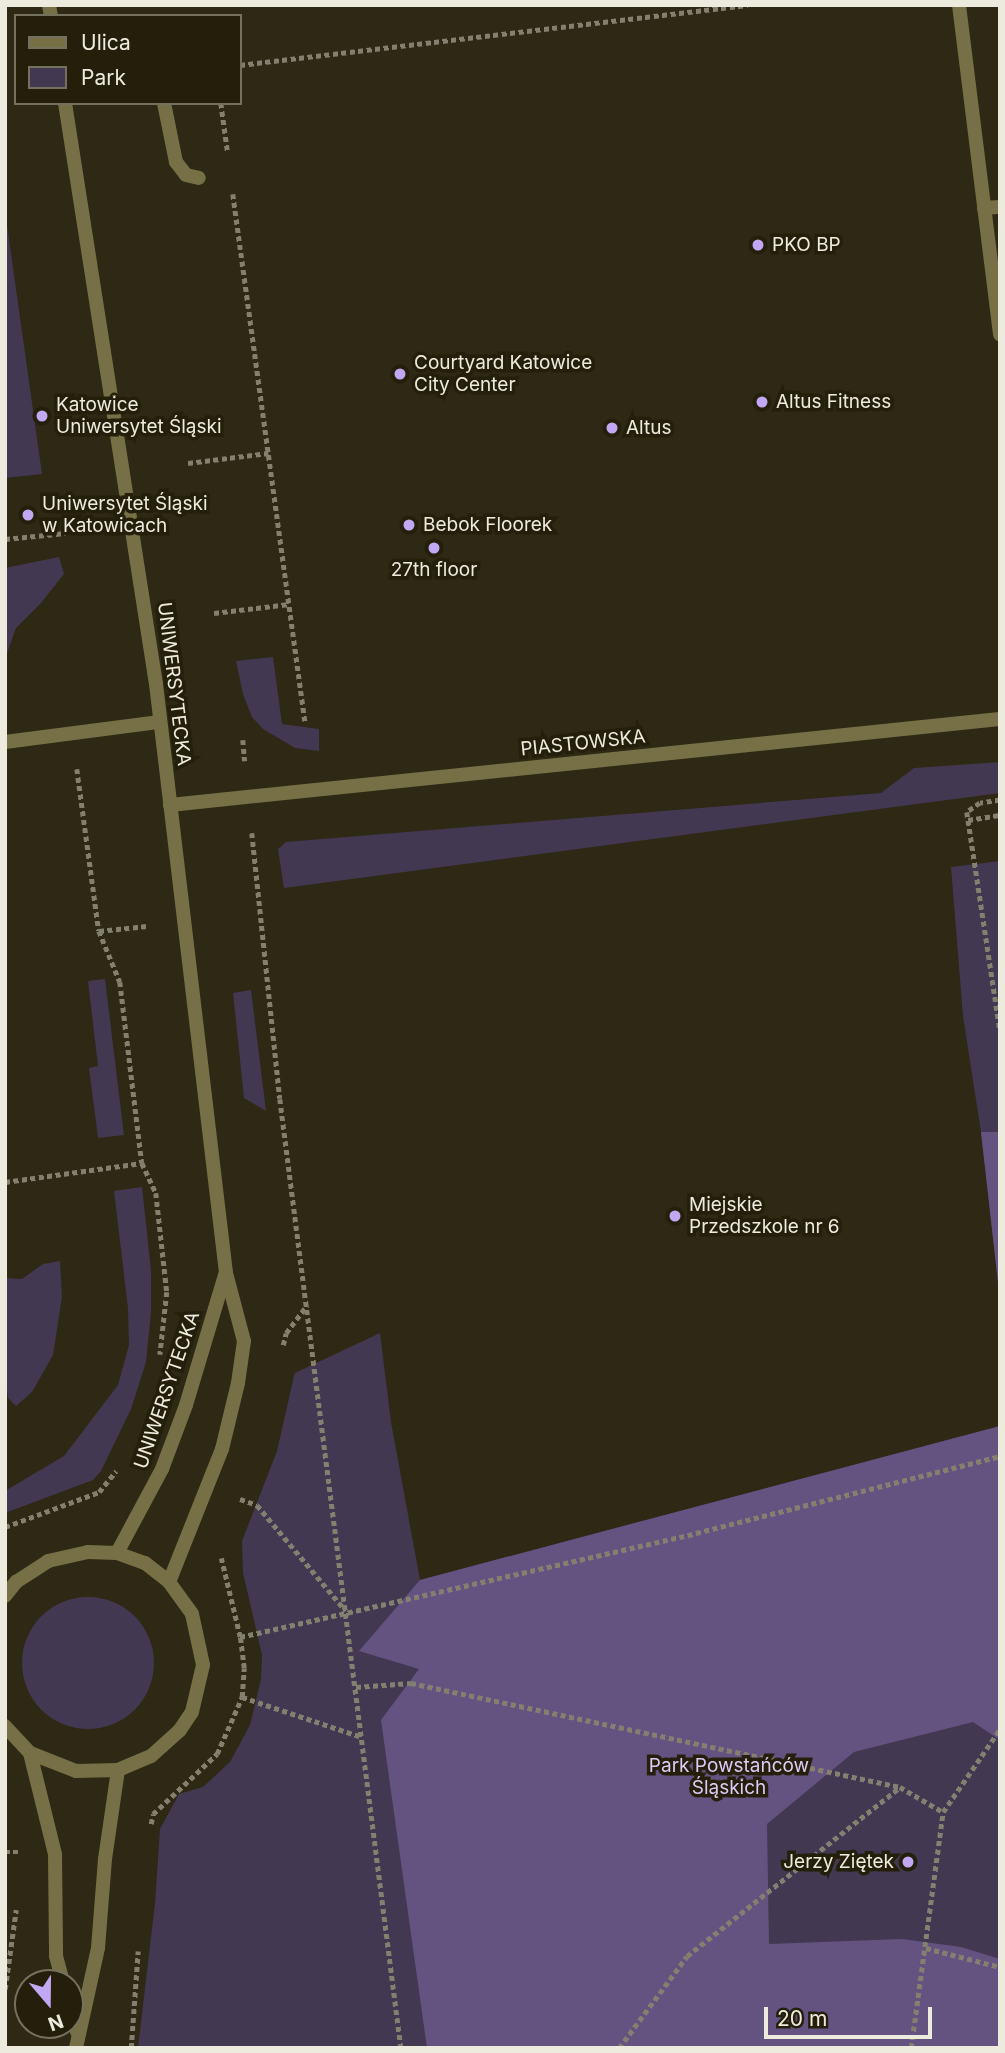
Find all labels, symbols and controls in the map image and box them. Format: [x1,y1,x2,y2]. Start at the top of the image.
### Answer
legend [14,14,242,105]
text: Ulica [81,30,131,55]
text: Park [81,65,126,90]
place label: PKO BP [772,234,841,256]
marker: PKO BP [750,237,766,253]
place label: Courtyard Katowice City Center [414,352,592,396]
marker: Courtyard Katowice City Center [392,366,408,382]
place label: Altus Fitness [776,391,891,413]
place label: Katowice Uniwersytet Śląski [56,394,222,438]
marker: Altus Fitness [754,394,770,410]
marker: Katowice Uniwersytet Śląski [34,408,50,424]
place label: Altus [626,417,671,439]
marker: Altus [604,420,620,436]
place label: Uniwersytet Śląski w Katowicach [42,493,208,537]
marker: Uniwersytet Śląski w Katowicach [20,507,36,523]
place label: Bebok Floorek [423,514,552,536]
marker: Bebok Floorek [401,517,417,533]
marker: 27th floor [426,540,442,556]
place label: 27th floor [391,559,477,581]
street label: UNIWERSYTECKA [153,601,195,767]
street label: PIASTOWSKA [519,725,647,761]
place label: Miejskie Przedszkole nr 6 [689,1194,840,1238]
marker: Miejskie Przedszkole nr 6 [667,1208,683,1224]
street label: UNIWERSYTECKA [129,1308,205,1472]
park label: Park Powstańców Śląskich [649,1755,809,1799]
place label: Jerzy Ziętek [783,1851,894,1873]
marker: Jerzy Ziętek [900,1854,916,1870]
north arrow [14,1969,84,2039]
scale bar [767,1994,935,2038]
text: 20 m [777,2006,827,2031]
text: N [45,2009,66,2036]

